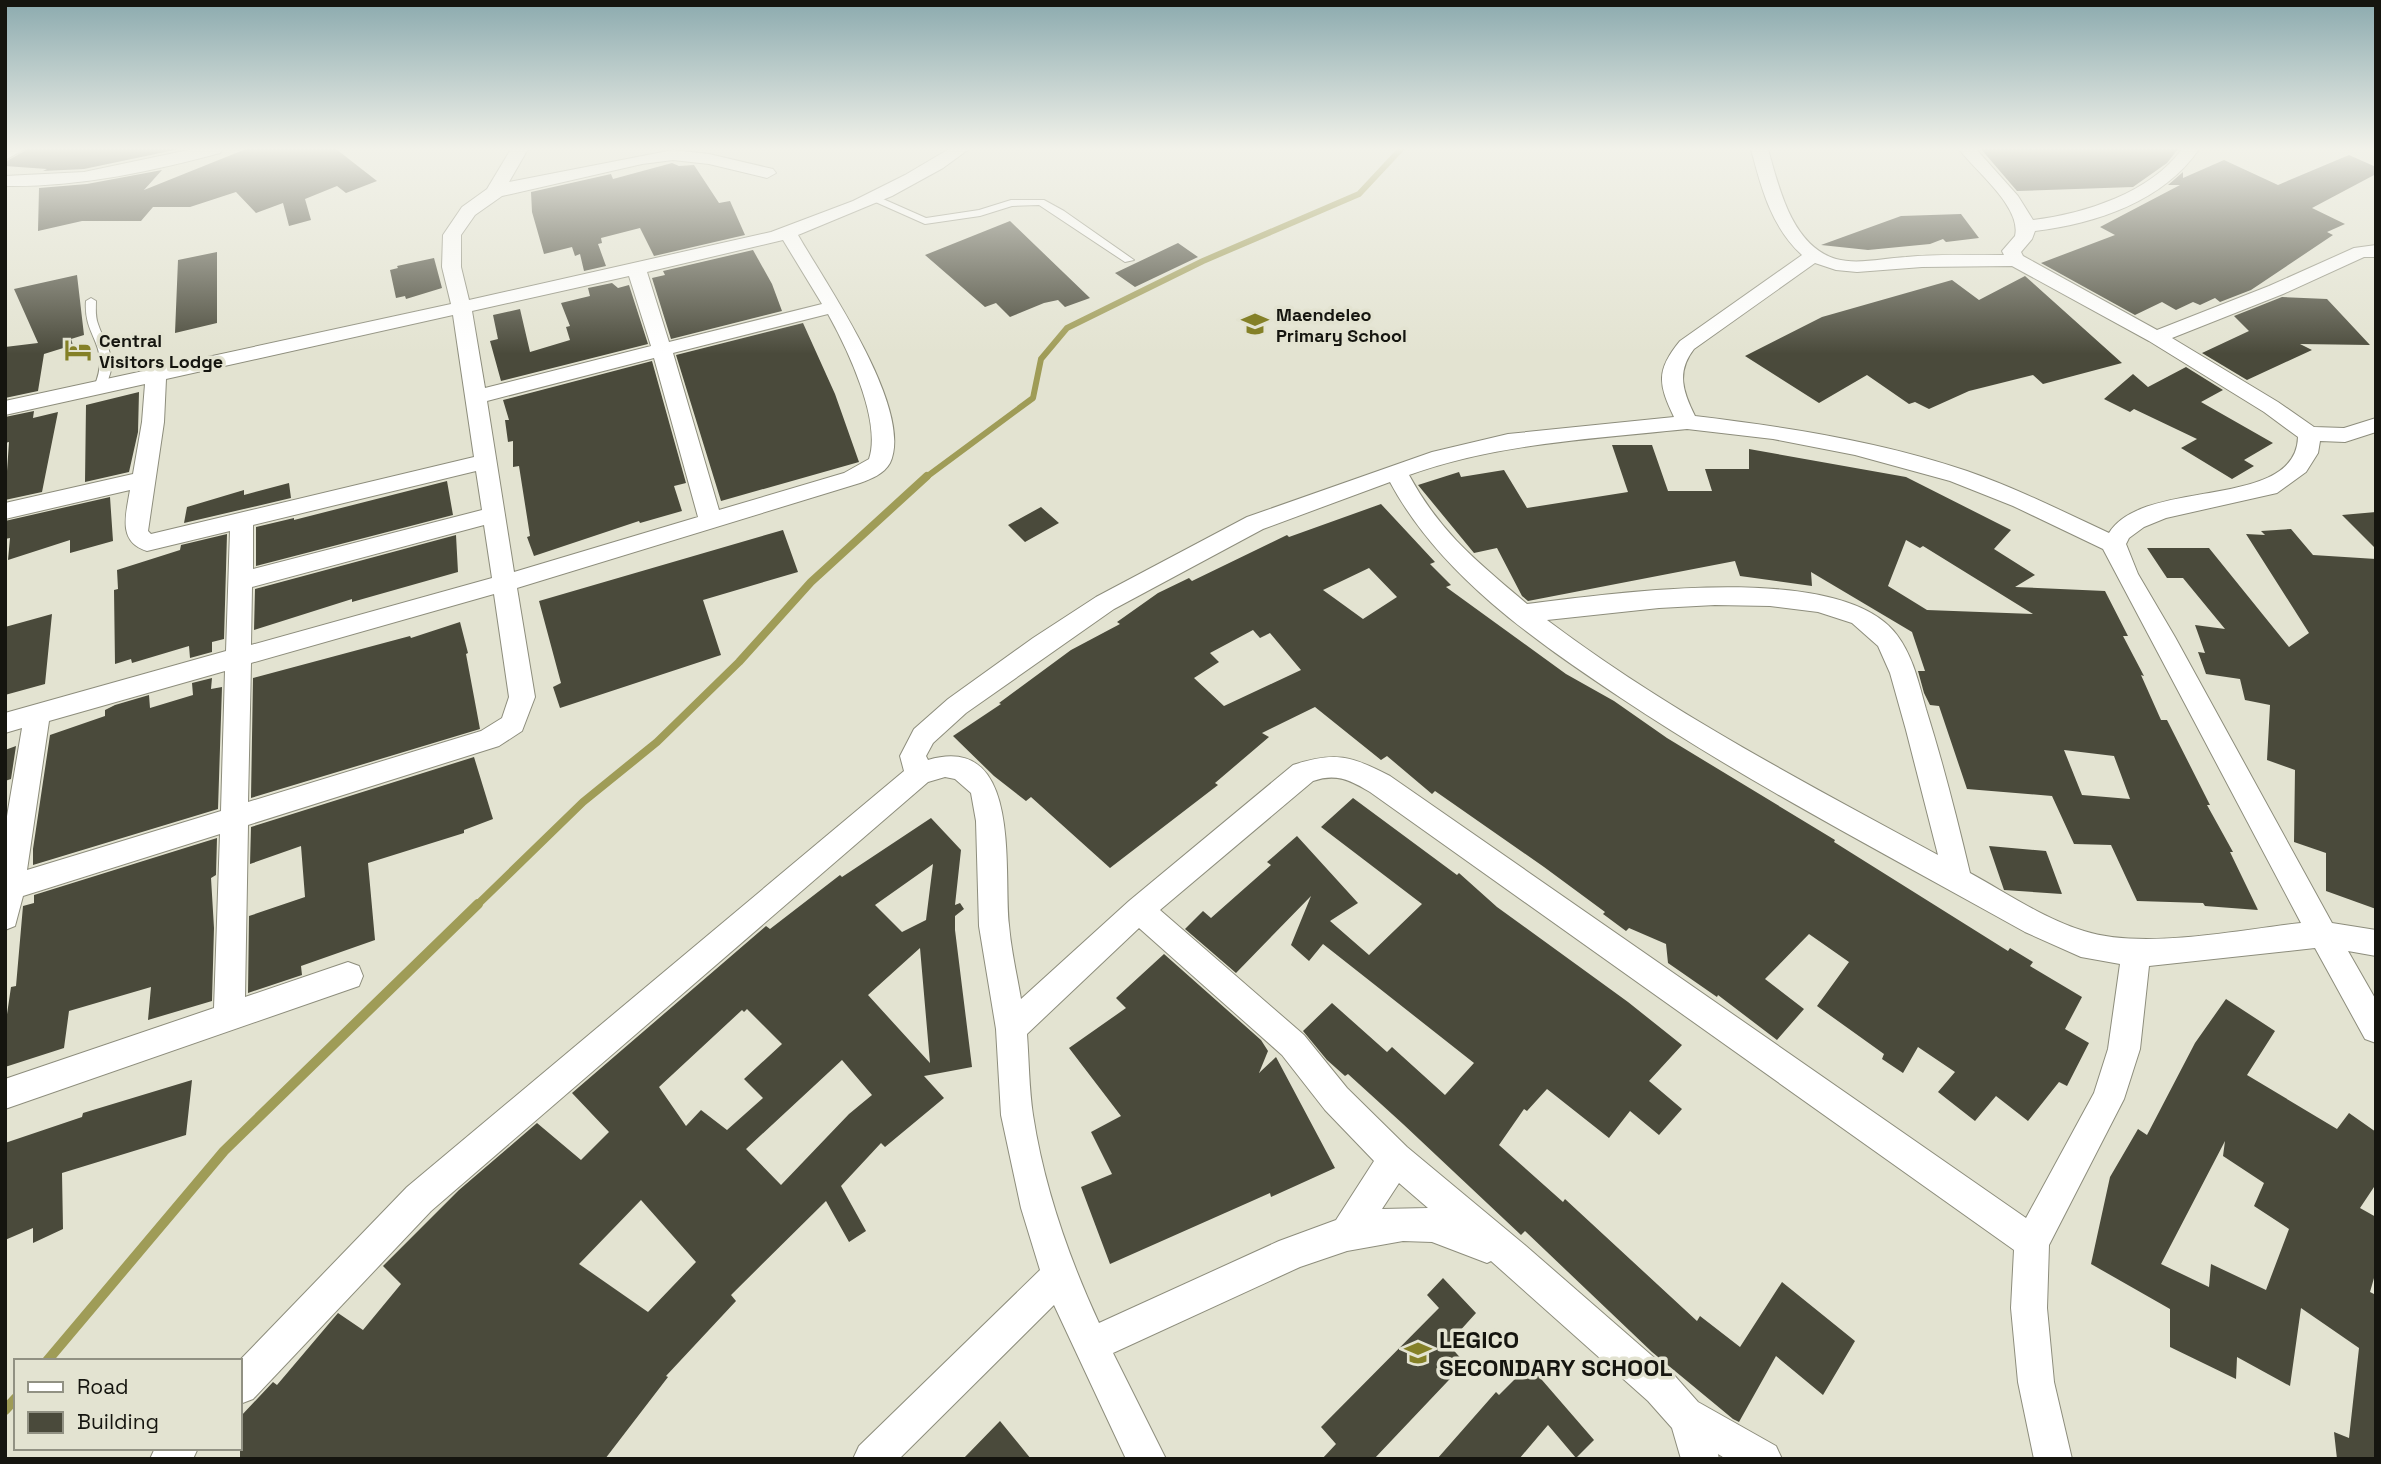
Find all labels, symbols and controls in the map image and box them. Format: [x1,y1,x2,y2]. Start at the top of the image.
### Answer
place label: Maendeleo Primary School [1276,303,1407,347]
school or university icon: Maendeleo Primary School [1240,309,1270,339]
place label: Central Visitors Lodge [99,329,223,373]
hotel icon: Central Visitors Lodge [63,335,93,365]
place label: LEGICO SECONDARY SCHOOL [1439,1324,1672,1383]
school or university icon: LEGICO SECONDARY SCHOOL [1403,1338,1433,1368]
legend [14,1359,242,1450]
text: Road [77,1373,129,1400]
text: Building [77,1408,159,1435]

